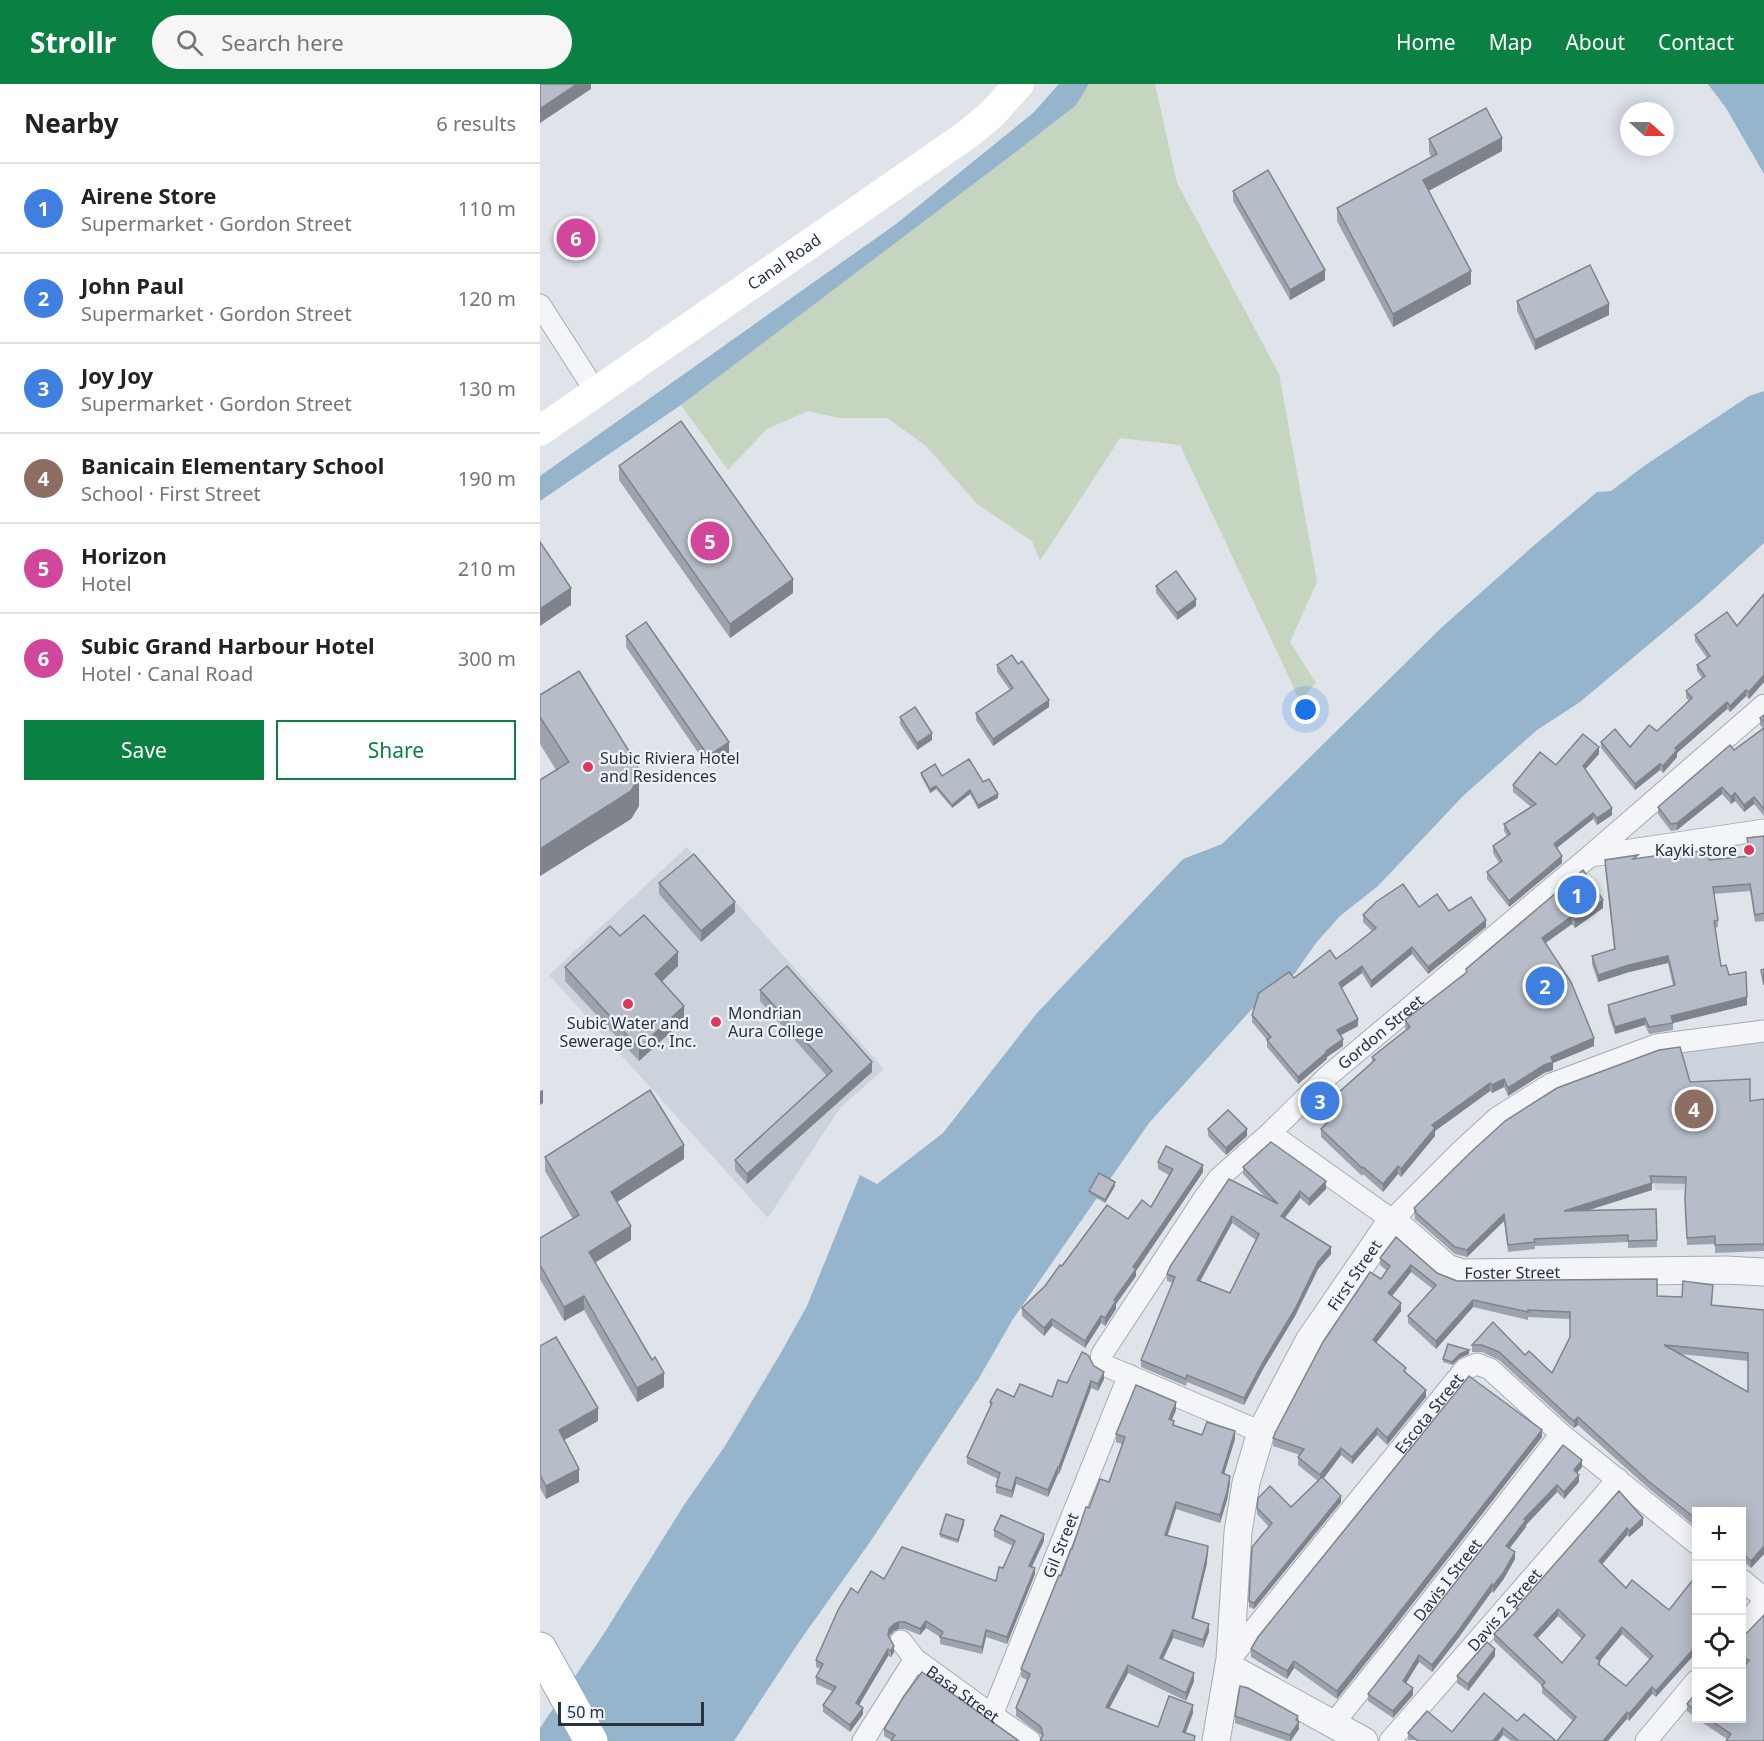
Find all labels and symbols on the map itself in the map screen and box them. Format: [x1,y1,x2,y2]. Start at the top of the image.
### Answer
north arrow [1620,102,1674,156]
pin: 6 [556,216,596,260]
street label: Canal Road [743,228,825,295]
pin: 5 [690,518,730,564]
your location [1291,695,1320,724]
place label: Subic Riviera Hotel and Residences [600,747,740,787]
marker: Subic Riviera Hotel and Residences [581,760,595,774]
place label: Kayki store [1655,839,1737,861]
marker: Kayki store [1742,843,1756,857]
pin: 1 [1558,872,1596,918]
pin: 2 [1526,964,1564,1008]
street label: Gordon Street [1333,989,1428,1074]
marker: Subic Water and Sewerage Co., Inc. [621,997,635,1011]
place label: Mondrian Aura College [728,1002,823,1042]
place label: Subic Water and Sewerage Co., Inc. [559,1012,697,1052]
marker: Mondrian Aura College [709,1015,723,1029]
pin: 3 [1300,1078,1340,1124]
pin: 4 [1674,1086,1714,1132]
street label: First Street [1322,1235,1386,1315]
street label: Foster Street [1464,1261,1561,1284]
street label: Escota Street [1390,1368,1468,1458]
street label: Gil Street [1037,1509,1084,1581]
street label: Davis I Street [1408,1534,1487,1626]
street label: Davis 2 Street [1462,1564,1546,1656]
street label: Basa Street [922,1660,1004,1728]
scale bar [558,1699,704,1726]

